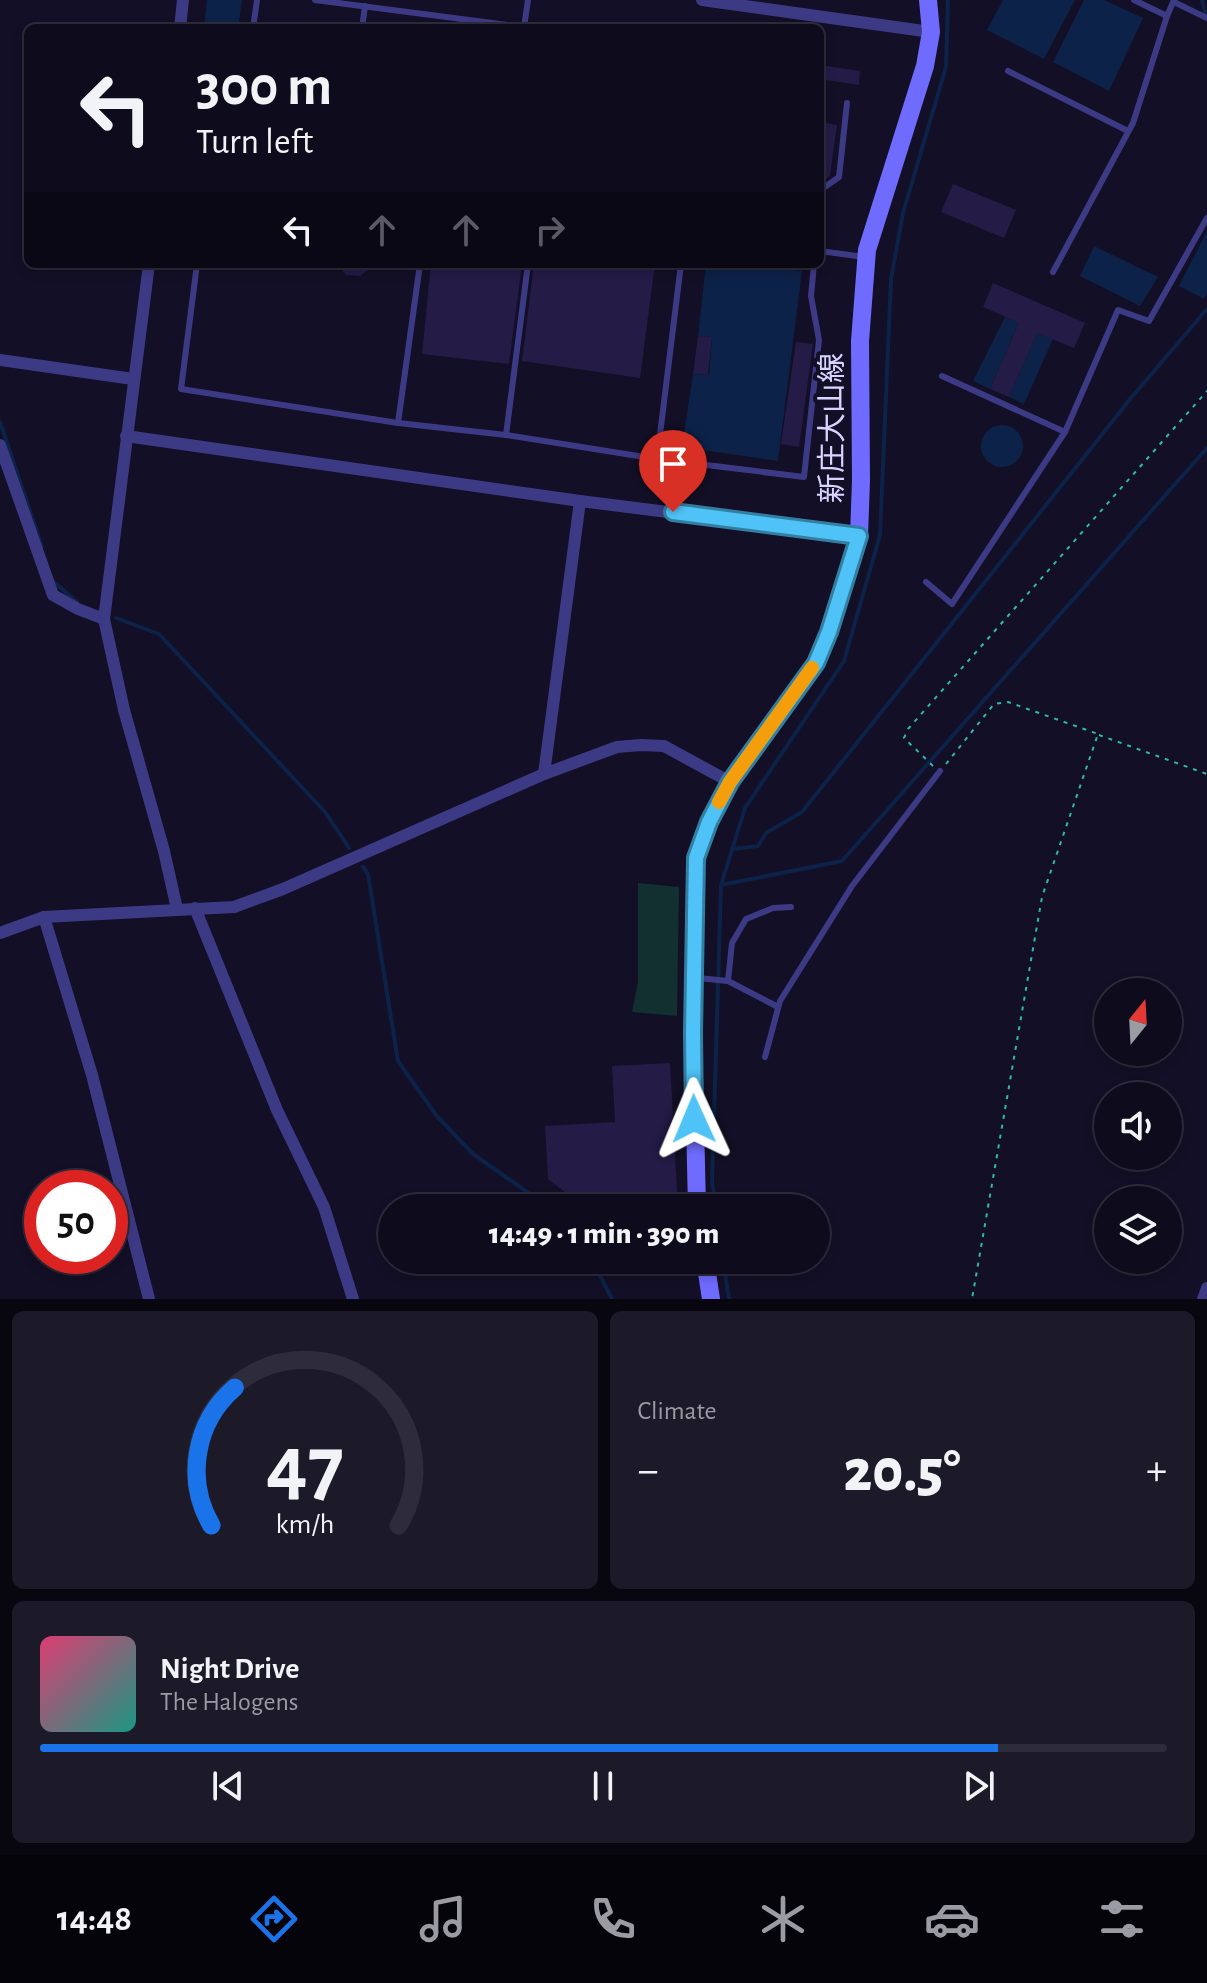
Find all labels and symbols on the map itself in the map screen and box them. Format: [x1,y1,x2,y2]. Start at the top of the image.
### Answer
street label: 新庄大山線 [816,353,848,503]
pin [639,430,707,512]
north arrow [1094,978,1182,1066]
position arrow [652,1077,736,1161]
speed limit sign: 50 [24,1170,128,1274]

